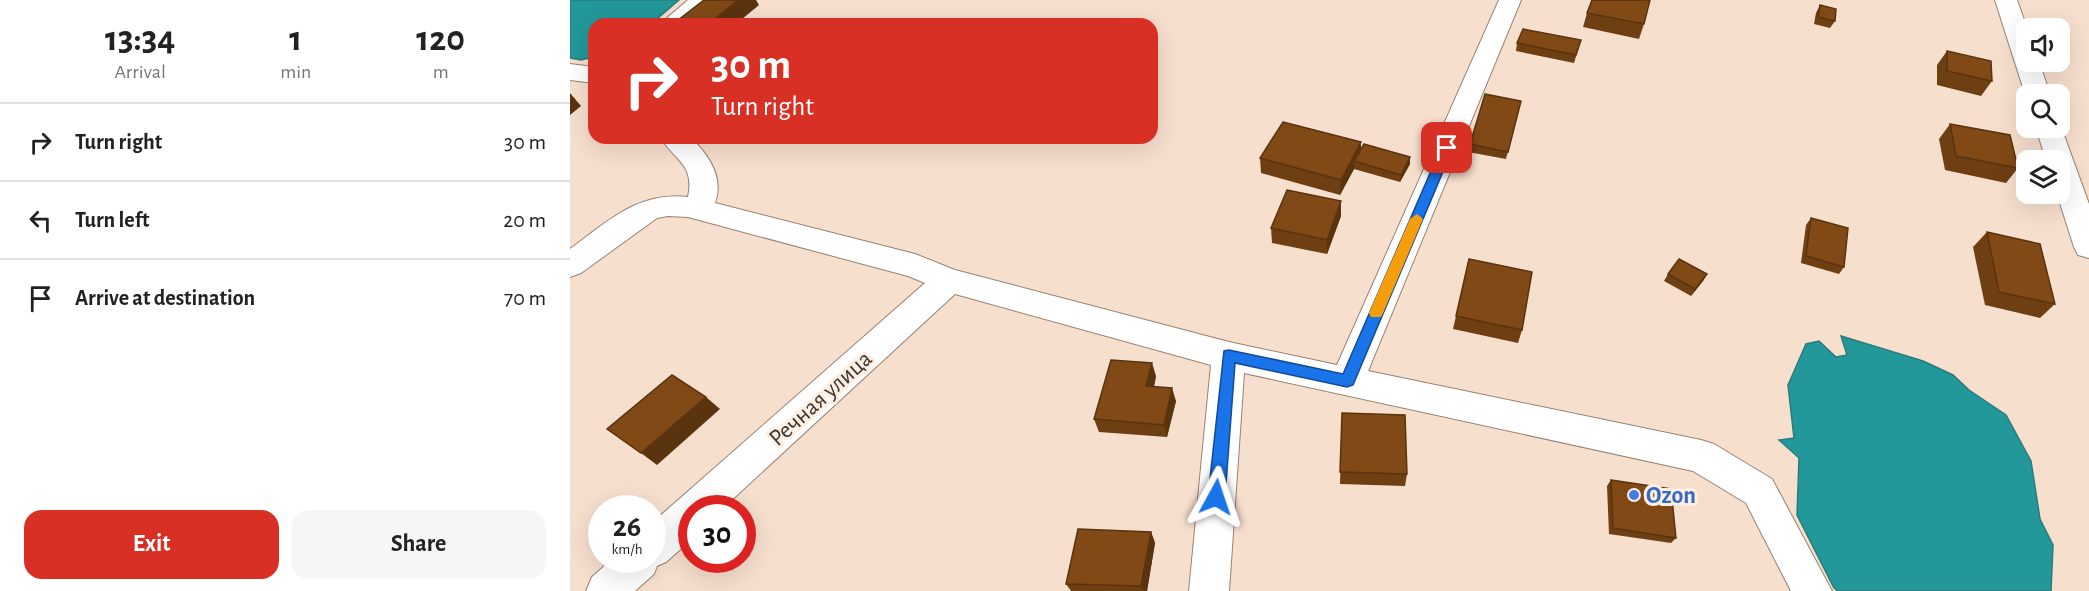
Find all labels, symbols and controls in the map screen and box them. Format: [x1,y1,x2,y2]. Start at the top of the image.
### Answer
map controls [2016,18,2070,204]
button: sound [2016,18,2070,72]
text: 13:34 [105,21,175,57]
text: 1 [289,21,302,57]
text: 120 [416,21,465,57]
icon: right [612,42,690,120]
text: 30 m [711,44,791,86]
text: Arrival [114,62,166,82]
text: min [280,62,311,82]
text: m [433,62,449,82]
button: search [2016,84,2070,138]
text: Turn right [711,93,814,120]
pin [1421,122,1472,173]
icon: right [24,126,57,159]
text: Turn right [75,131,162,153]
text: 30 m [504,131,546,153]
icon: arrive [1430,131,1463,164]
button: layers [2016,150,2070,204]
icon: left [24,204,57,237]
text: Turn left [75,209,149,231]
text: 20 m [503,209,546,231]
icon: arrive [24,282,57,315]
text: Arrive at destination [75,287,255,309]
text: 70 m [504,287,546,309]
street label: Речная улица [764,346,877,451]
position arrow [1184,465,1248,529]
place label: Ozon [1646,484,1696,508]
marker: Ozon [1627,488,1641,502]
speed limit sign: 30 [678,495,756,573]
button: Exit [24,510,279,579]
button: Share [291,510,546,579]
text: 26 [613,512,641,542]
text: km/h [612,542,642,557]

